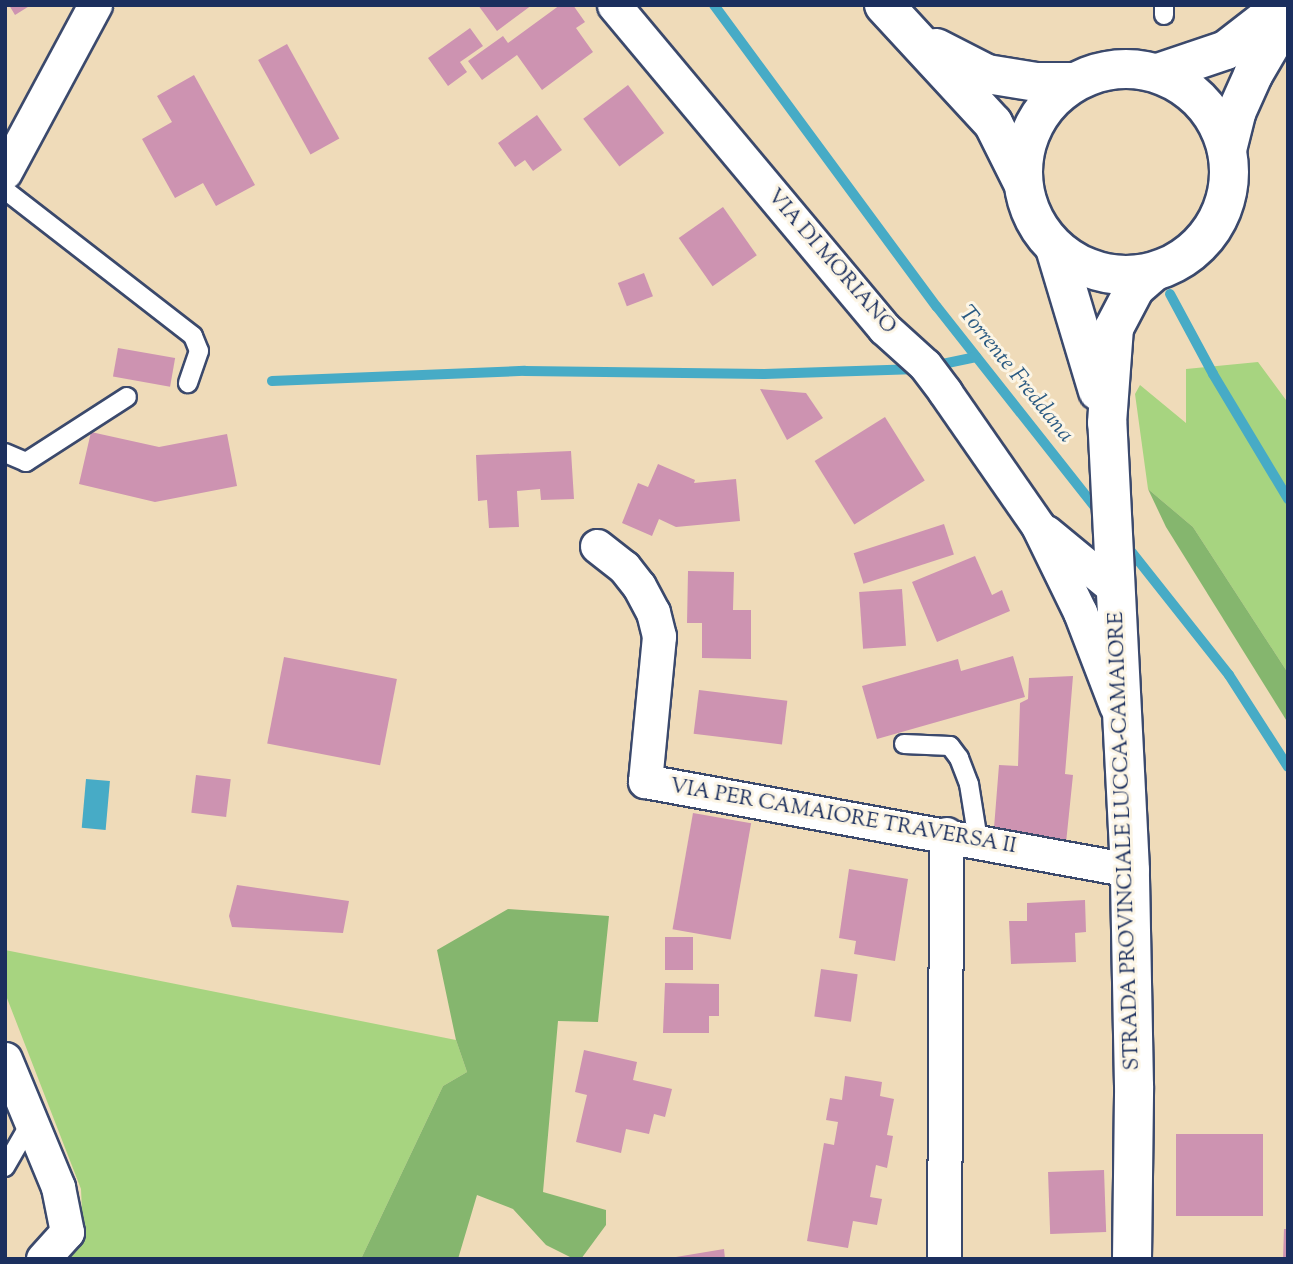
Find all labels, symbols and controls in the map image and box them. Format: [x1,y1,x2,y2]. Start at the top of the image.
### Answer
street label: VIA DI MORIANO [761,184,901,340]
water label: Torrente Freddana [951,301,1079,449]
street label: STRADA PROVINCIALE LUCCA-CAMAIORE [1104,611,1146,1071]
street label: VIA PER CAMAIORE TRAVERSA II [668,774,1018,860]

